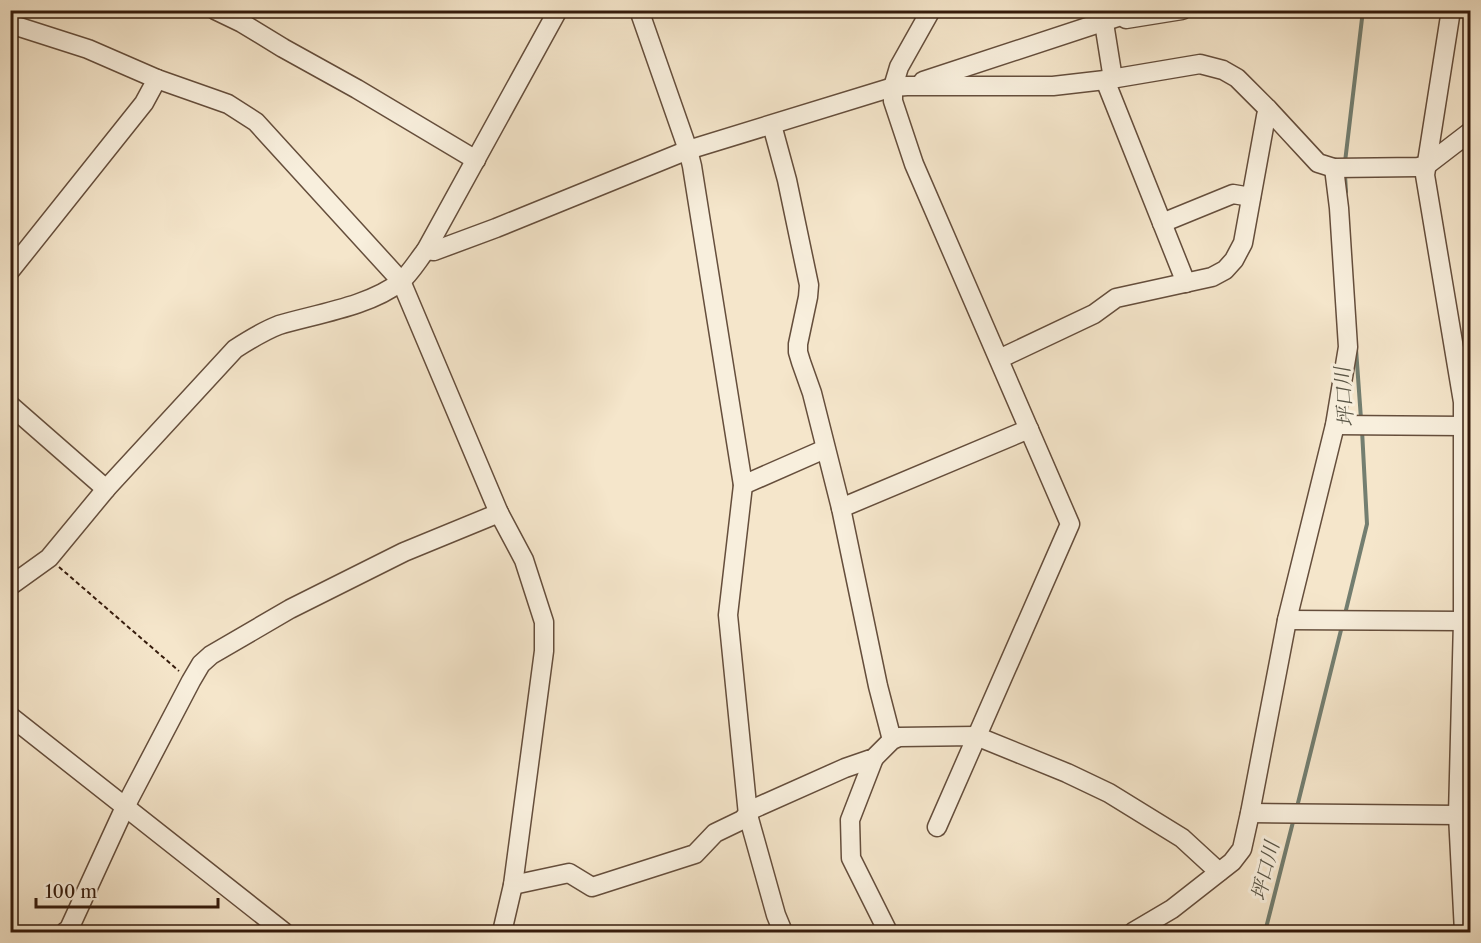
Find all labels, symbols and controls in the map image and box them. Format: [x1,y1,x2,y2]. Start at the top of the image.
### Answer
water label: 坪口川 [1330,364,1358,428]
water label: 坪口川 [1246,837,1284,903]
scale bar [36,871,218,909]
text: 100 m [45,881,97,903]

